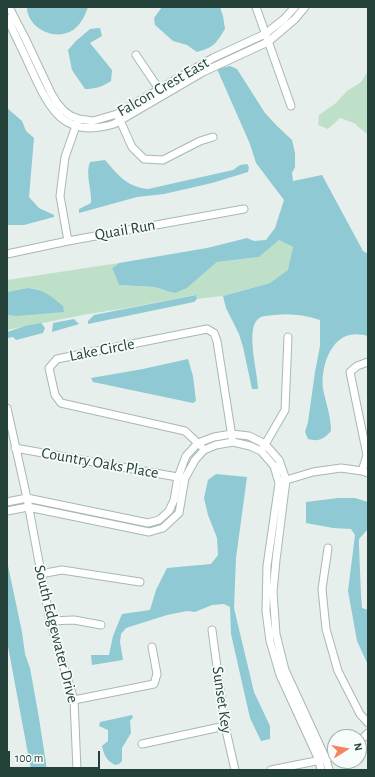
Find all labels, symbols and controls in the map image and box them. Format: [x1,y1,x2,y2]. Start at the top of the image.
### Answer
street label: Falcon Crest East [114,53,212,121]
street label: Quail Run [93,215,157,245]
street label: Lake Circle [68,334,136,366]
street label: Country Oaks Place [40,443,160,483]
street label: South Edgewater Drive [30,563,82,705]
street label: Sunset Key [208,665,236,735]
north arrow [327,729,367,769]
text: N [352,742,364,752]
scale bar [10,743,102,769]
text: 100 m [15,752,43,764]

